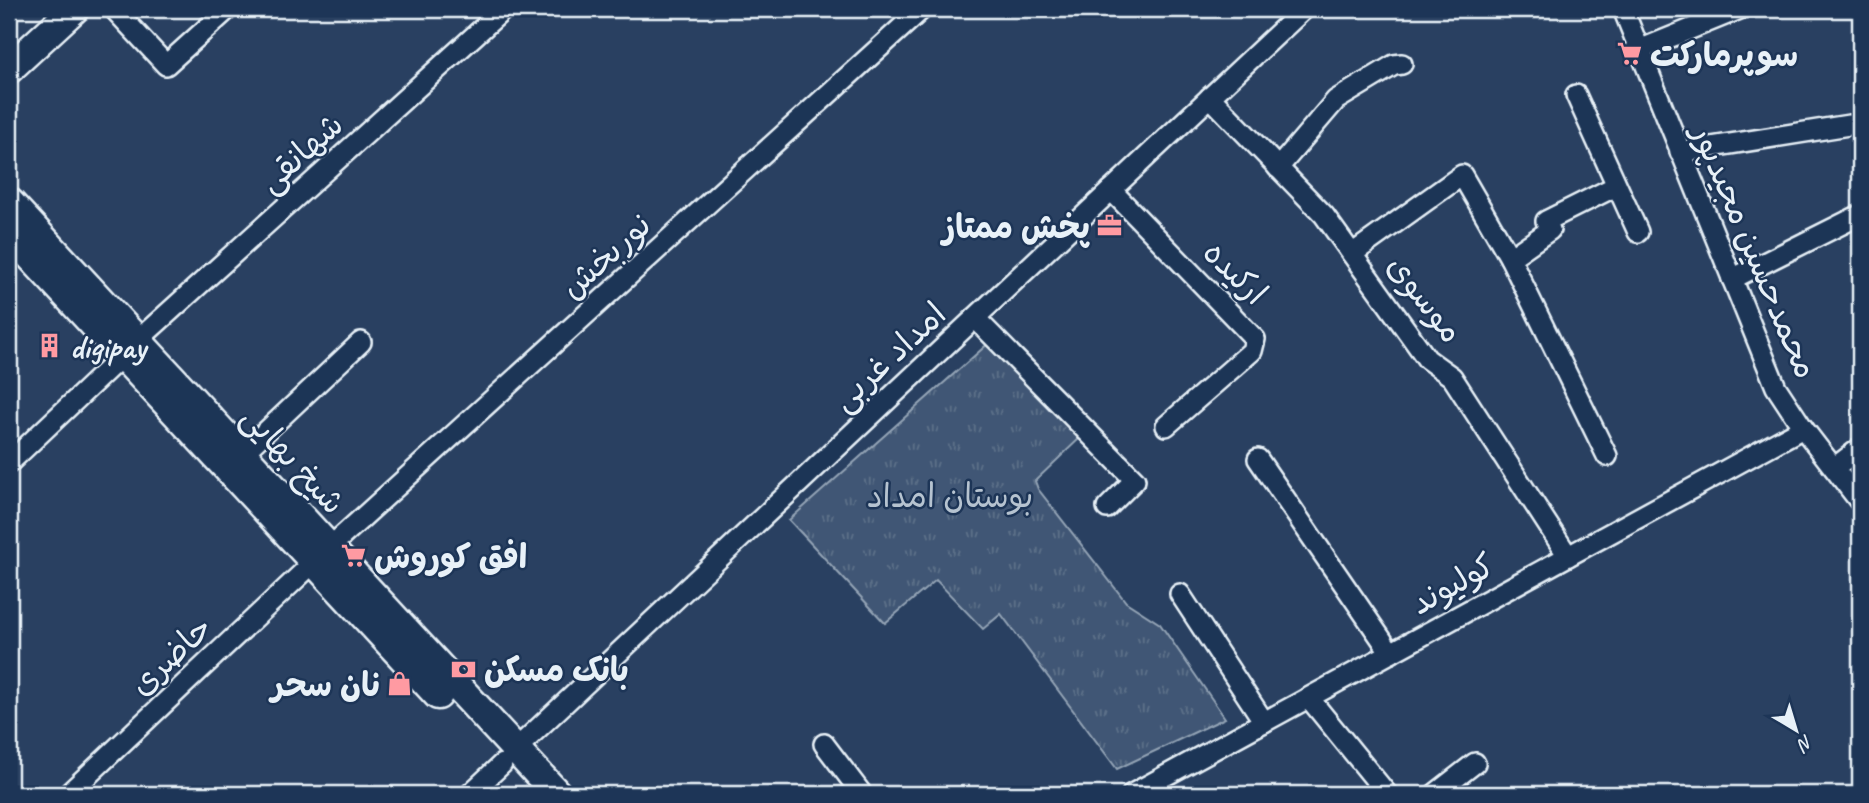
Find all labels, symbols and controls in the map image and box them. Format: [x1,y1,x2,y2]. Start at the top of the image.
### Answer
place label: سوپرمارکت [1650,34,1798,76]
supermarket icon: سوپرمارکت [1616,40,1644,68]
street label: شهانقی [249,104,352,202]
street label: محمدحسین مجیدپور [1681,115,1828,385]
street label: نوربخش [551,204,660,308]
place label: پخش ممتاز [939,206,1090,248]
office icon: پخش ممتاز [1096,212,1124,240]
street label: ارکیده [1194,232,1276,314]
street label: موسوی [1378,246,1473,351]
street label: امداد غربی [823,293,955,420]
place label: digipay [70,326,149,368]
building icon: digipay [36,332,64,360]
street label: شیخ بهایی [231,396,354,524]
park label: بوستان امداد [867,475,1033,517]
place label: افق کوروش [374,536,527,578]
supermarket icon: افق کوروش [340,542,368,570]
street label: کولیوند [1403,544,1502,624]
street label: حاضری [120,607,221,705]
place label: بانک مسکن [484,649,629,691]
bank icon: بانک مسکن [450,655,478,683]
place label: نان سحر [268,664,380,706]
shop icon: نان سحر [386,670,414,698]
north arrow [1760,694,1830,764]
text: N [1791,730,1818,758]

